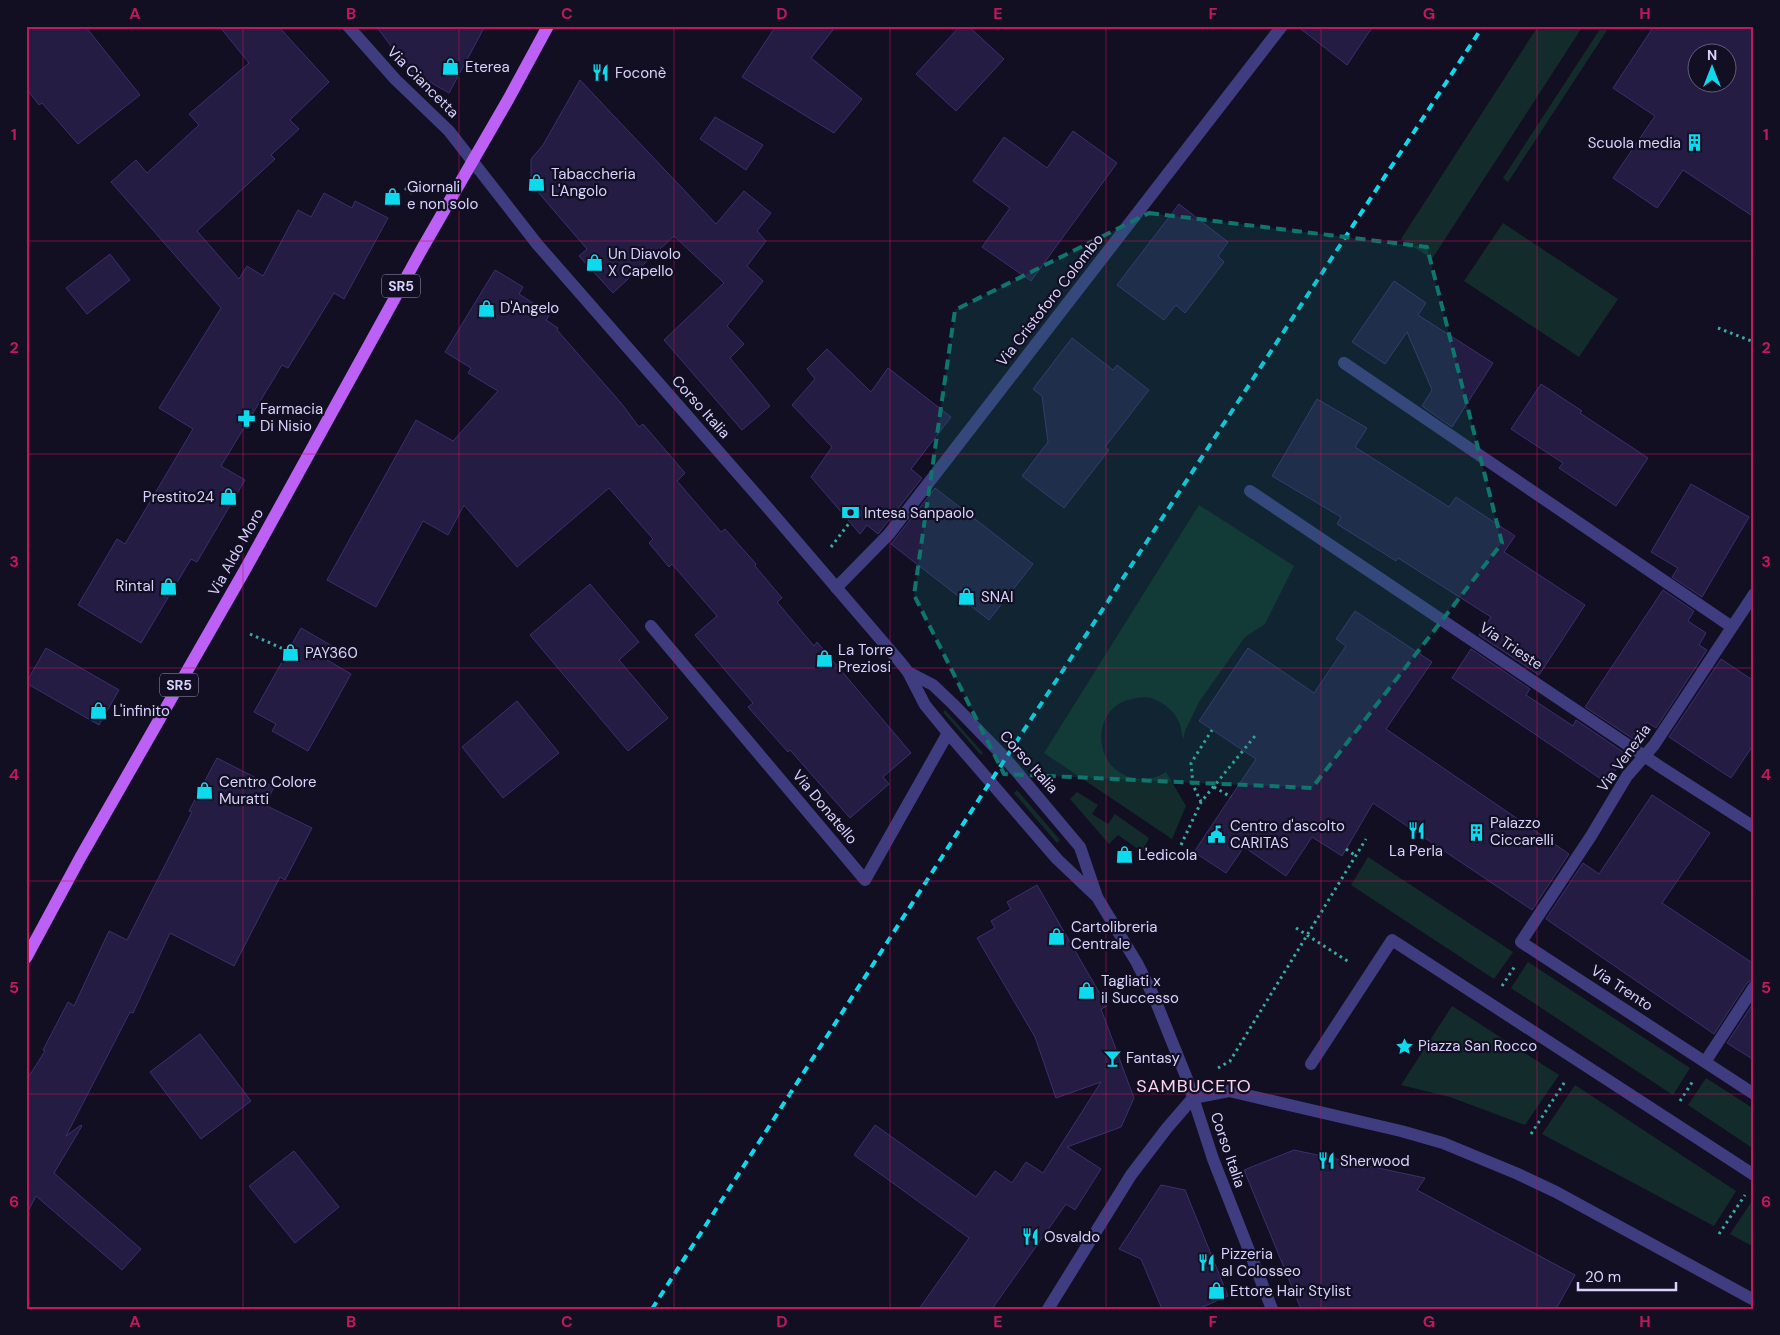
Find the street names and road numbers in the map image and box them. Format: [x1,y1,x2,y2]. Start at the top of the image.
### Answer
street label: Via Ciancetta [383,42,463,122]
street label: Via Cristoforo Colombo [992,230,1108,370]
road number: SR5 [382,274,420,298]
street label: Corso Italia [667,371,735,443]
street label: Via Aldo Moro [204,505,268,599]
street label: Via Trieste [1475,617,1547,675]
road number: SR5 [160,674,198,696]
street label: Via Venezia [1593,720,1655,796]
street label: Corso Italia [995,726,1063,798]
street label: Via Donatello [788,766,862,848]
street label: Via Trento [1587,960,1657,1016]
street label: Corso Italia [1206,1110,1250,1190]

